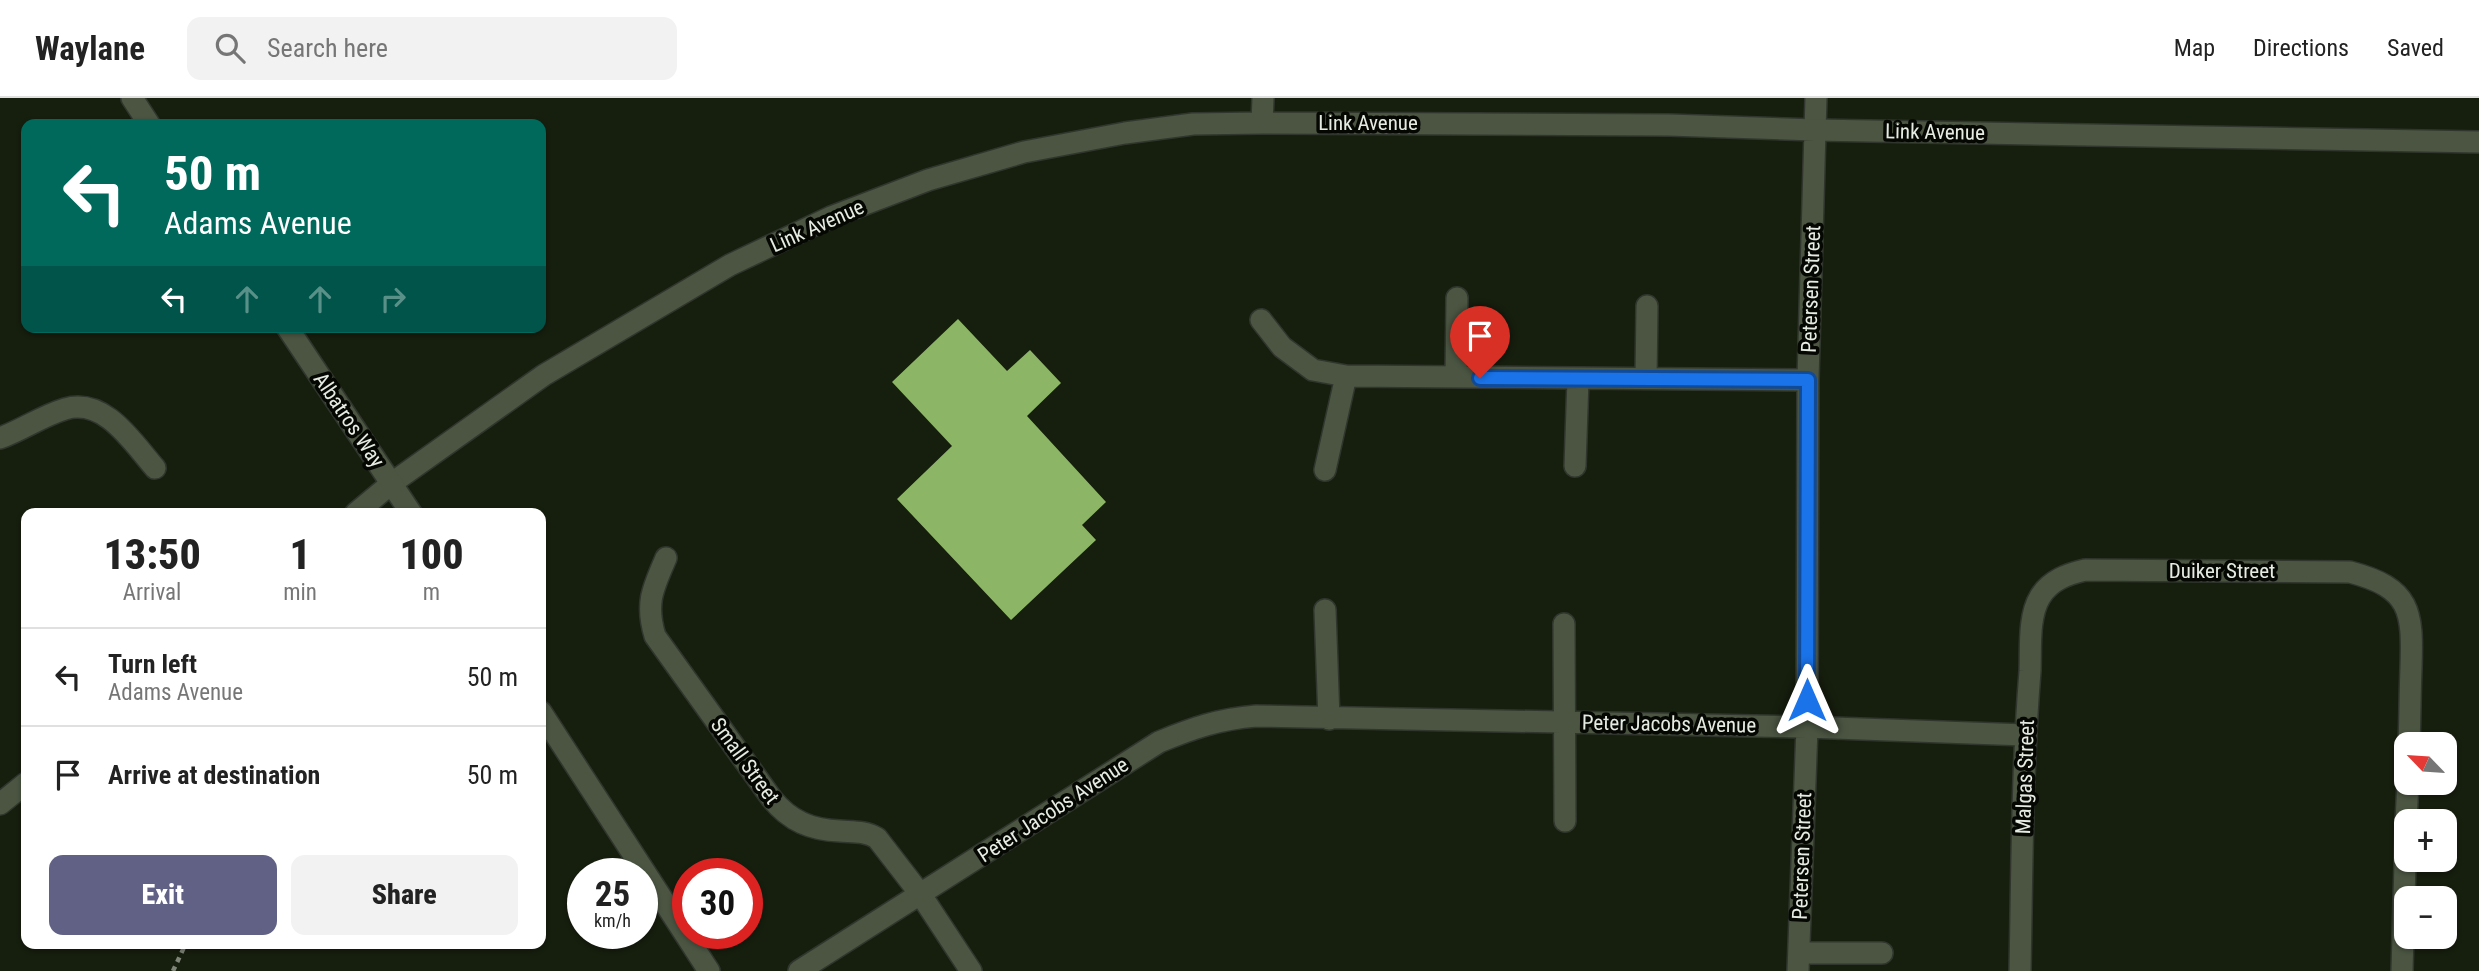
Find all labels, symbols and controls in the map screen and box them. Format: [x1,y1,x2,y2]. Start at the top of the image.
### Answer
search box [187,17,677,80]
text: Waylane [35,29,145,68]
icon: search [211,29,249,67]
text: Search here [267,33,388,63]
text: Map [2174,34,2215,62]
text: Directions [2253,34,2349,62]
text: Saved [2387,34,2444,62]
street label: Link Avenue [1318,111,1418,135]
street label: Link Avenue [1885,119,1985,145]
text: 50 m [164,145,261,202]
icon: left [49,147,140,238]
street label: Link Avenue [767,195,868,257]
text: Adams Avenue [164,204,352,242]
street label: Petersen Street [1797,225,1825,353]
icon: left [155,280,193,318]
icon: ahead [228,280,266,318]
icon: ahead [301,280,339,318]
icon: right [374,280,412,318]
pin [1450,306,1510,378]
icon: arrive [1461,317,1499,355]
street label: Albatros Way [309,368,390,472]
text: 13:50 [103,530,201,579]
text: 1 [289,530,311,579]
text: 100 [399,530,464,579]
street label: Duiker Street [2169,559,2275,583]
text: Arrival [123,579,181,606]
text: min [283,579,317,606]
text: m [423,579,440,606]
text: Turn left [108,649,197,679]
icon: left [49,658,87,696]
text: 50 m [467,662,518,692]
position arrow [1770,663,1844,737]
text: Adams Avenue [108,679,243,706]
street label: Peter Jacobs Avenue [1582,710,1756,738]
street label: Small Street [706,713,784,809]
street label: Malgas Street [2011,719,2039,835]
north arrow [2394,732,2457,794]
map controls [2394,732,2457,949]
street label: Peter Jacobs Avenue [973,752,1133,868]
icon: arrive [49,756,87,794]
text: Arrive at destination [108,760,320,790]
text: 50 m [467,760,518,790]
street label: Petersen Street [1788,792,1816,920]
button: + [2394,809,2457,872]
button: Exit [49,855,277,935]
button: Share [291,855,518,935]
speed limit sign: 30 [672,858,763,949]
text: 25 [595,874,630,915]
button: − [2394,886,2457,949]
text: km/h [594,910,631,931]

